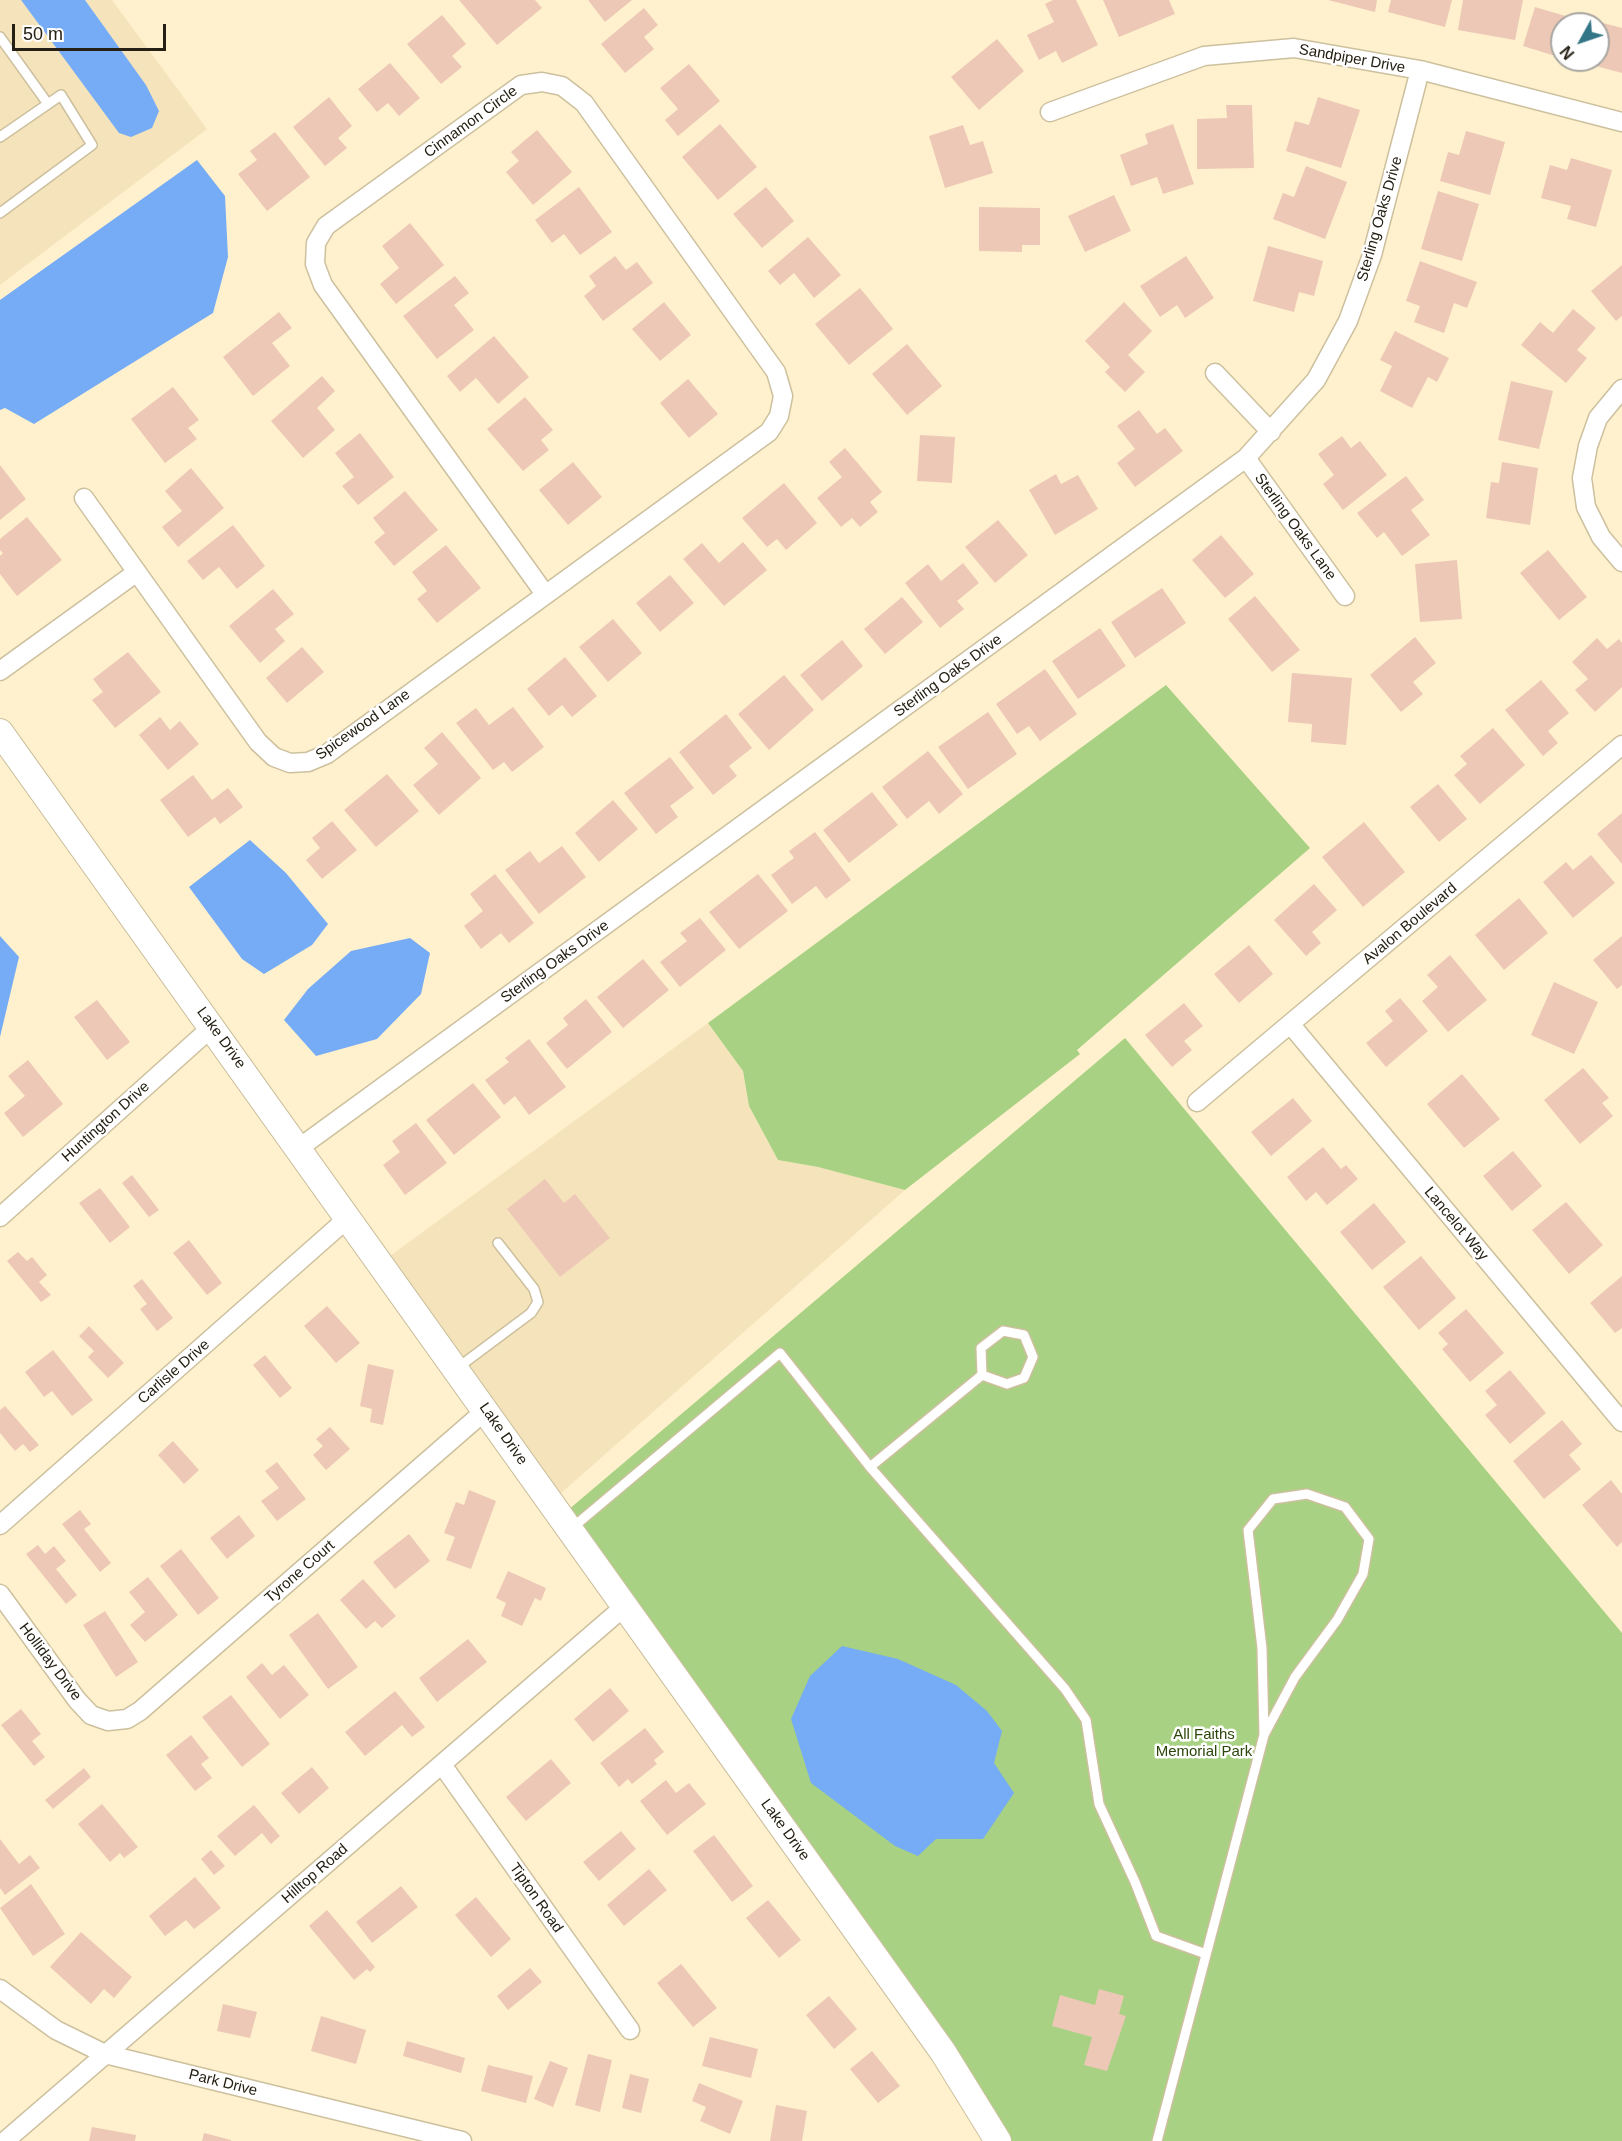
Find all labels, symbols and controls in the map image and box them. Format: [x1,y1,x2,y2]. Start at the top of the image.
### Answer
scale bar [15,12,170,50]
north arrow [1550,12,1610,72]
text: 50 m [23,24,63,44]
street label: Sandpiper Drive [1297,41,1407,77]
text: N [1557,43,1578,62]
street label: Cinnamon Circle [421,82,521,162]
street label: Sterling Oaks Drive [1354,154,1406,284]
street label: Sterling Oaks Lane [1250,470,1340,584]
street label: Sterling Oaks Drive [890,631,1006,721]
street label: Spicewood Lane [312,686,414,764]
street label: Avalon Boulevard [1359,879,1461,969]
street label: Sterling Oaks Drive [497,917,613,1007]
street label: Lake Drive [193,1004,249,1072]
street label: Huntington Drive [58,1078,154,1166]
street label: Lancelot Way [1420,1184,1492,1264]
street label: Carlisle Drive [134,1336,214,1408]
street label: Lake Drive [475,1399,531,1469]
street label: Tyrone Court [261,1537,339,1607]
street label: Holliday Drive [15,1620,85,1704]
park label: All Faiths Memorial Park [1156,1726,1252,1761]
street label: Lake Drive [757,1796,813,1864]
street label: Hilltop Road [278,1840,352,1908]
street label: Tipton Road [505,1860,567,1936]
street label: Park Drive [187,2066,259,2100]

